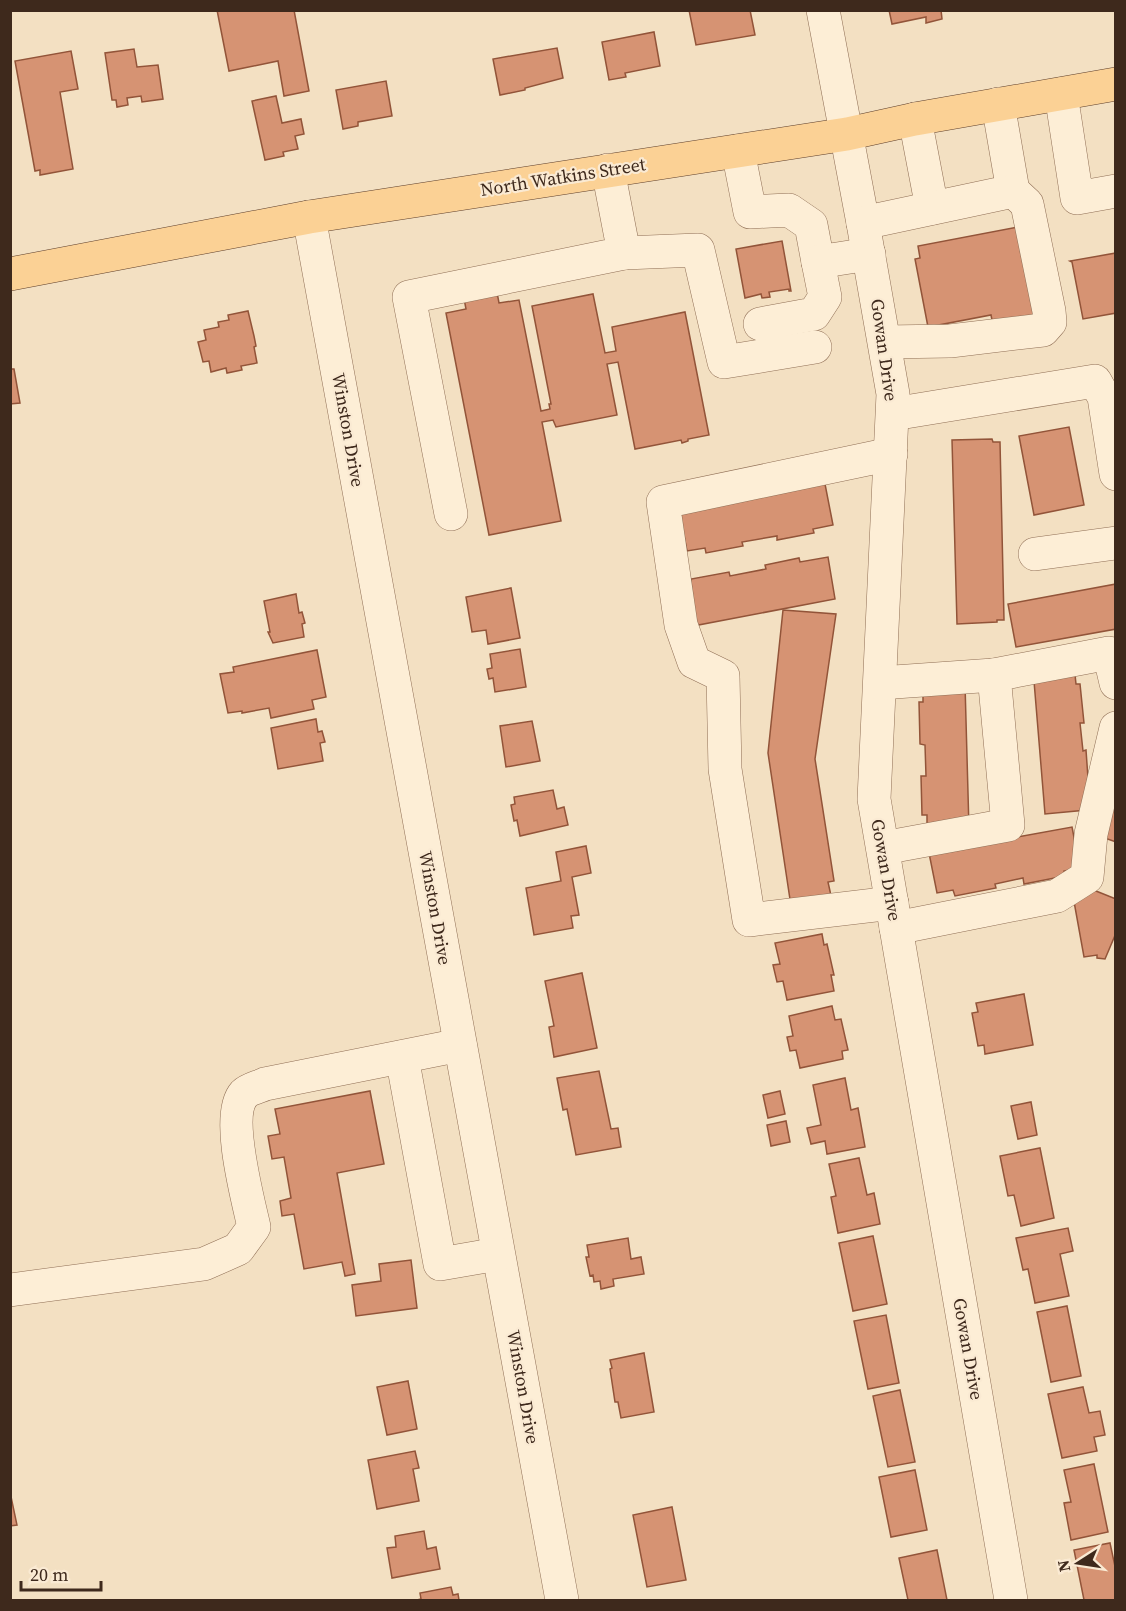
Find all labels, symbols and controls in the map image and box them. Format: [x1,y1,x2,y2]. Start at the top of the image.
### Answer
street label: North Watkins Street [479,151,647,202]
street label: Gowan Drive [865,297,904,403]
street label: Winston Drive [326,371,371,489]
street label: Gowan Drive [865,817,908,923]
street label: Winston Drive [413,849,458,967]
street label: Gowan Drive [947,1296,990,1402]
street label: Winston Drive [501,1328,546,1446]
north arrow [1048,1533,1108,1593]
scale bar [21,1554,100,1592]
text: N [1051,1558,1075,1574]
text: 20 m [30,1562,68,1587]

